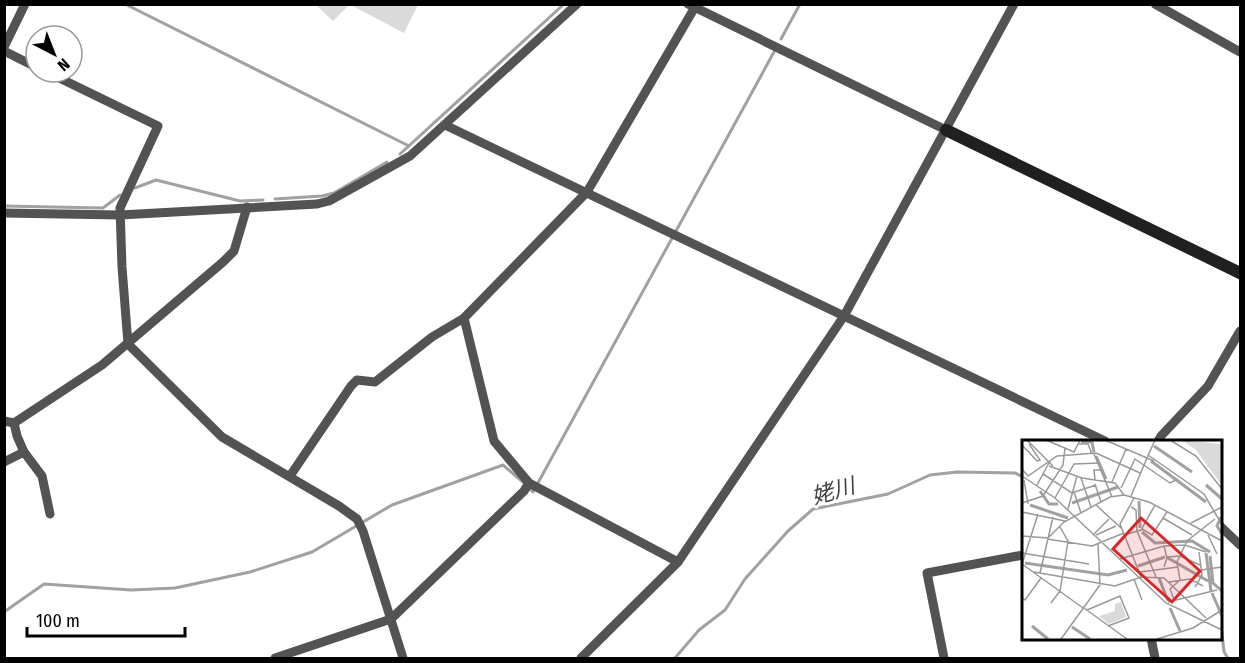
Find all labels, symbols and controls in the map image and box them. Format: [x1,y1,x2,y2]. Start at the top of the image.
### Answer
north arrow [24,24,84,84]
text: N [54,55,74,75]
inset map [1022,440,1221,639]
water label: 姥川 [808,471,860,510]
scale bar [27,600,184,638]
text: 100 m [36,610,80,632]

